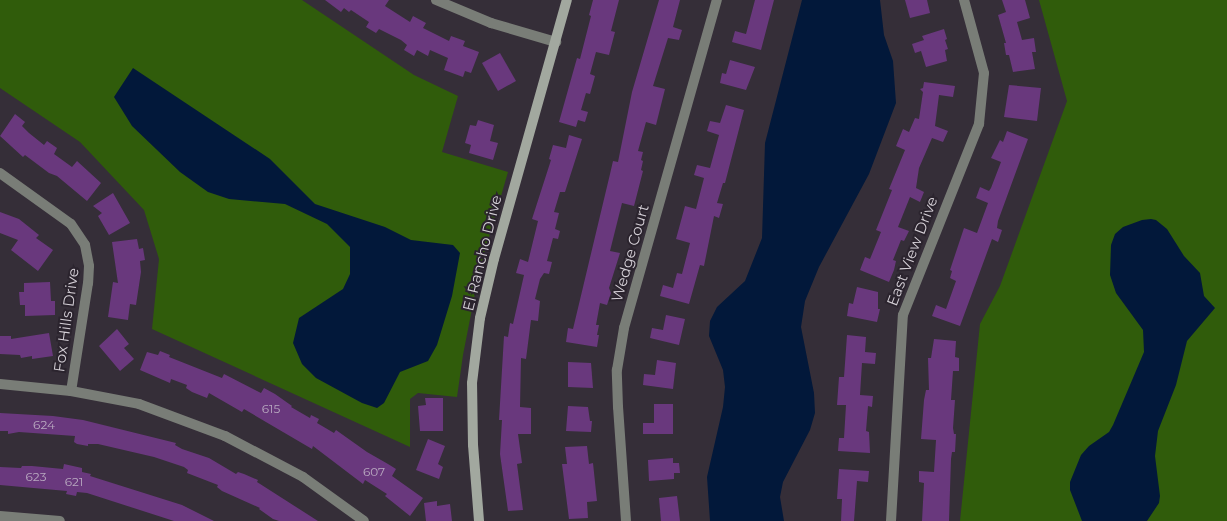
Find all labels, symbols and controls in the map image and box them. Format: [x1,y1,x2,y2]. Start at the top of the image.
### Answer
street label: El Rancho Drive [459,193,505,313]
street label: East View Drive [883,194,941,308]
street label: Wedge Court [608,202,652,304]
street label: Fox Hills Drive [50,267,82,373]
house number: 615 [262,402,280,416]
house number: 624 [33,418,55,432]
house number: 607 [363,465,385,479]
house number: 623 [26,470,46,484]
house number: 621 [65,475,83,489]

